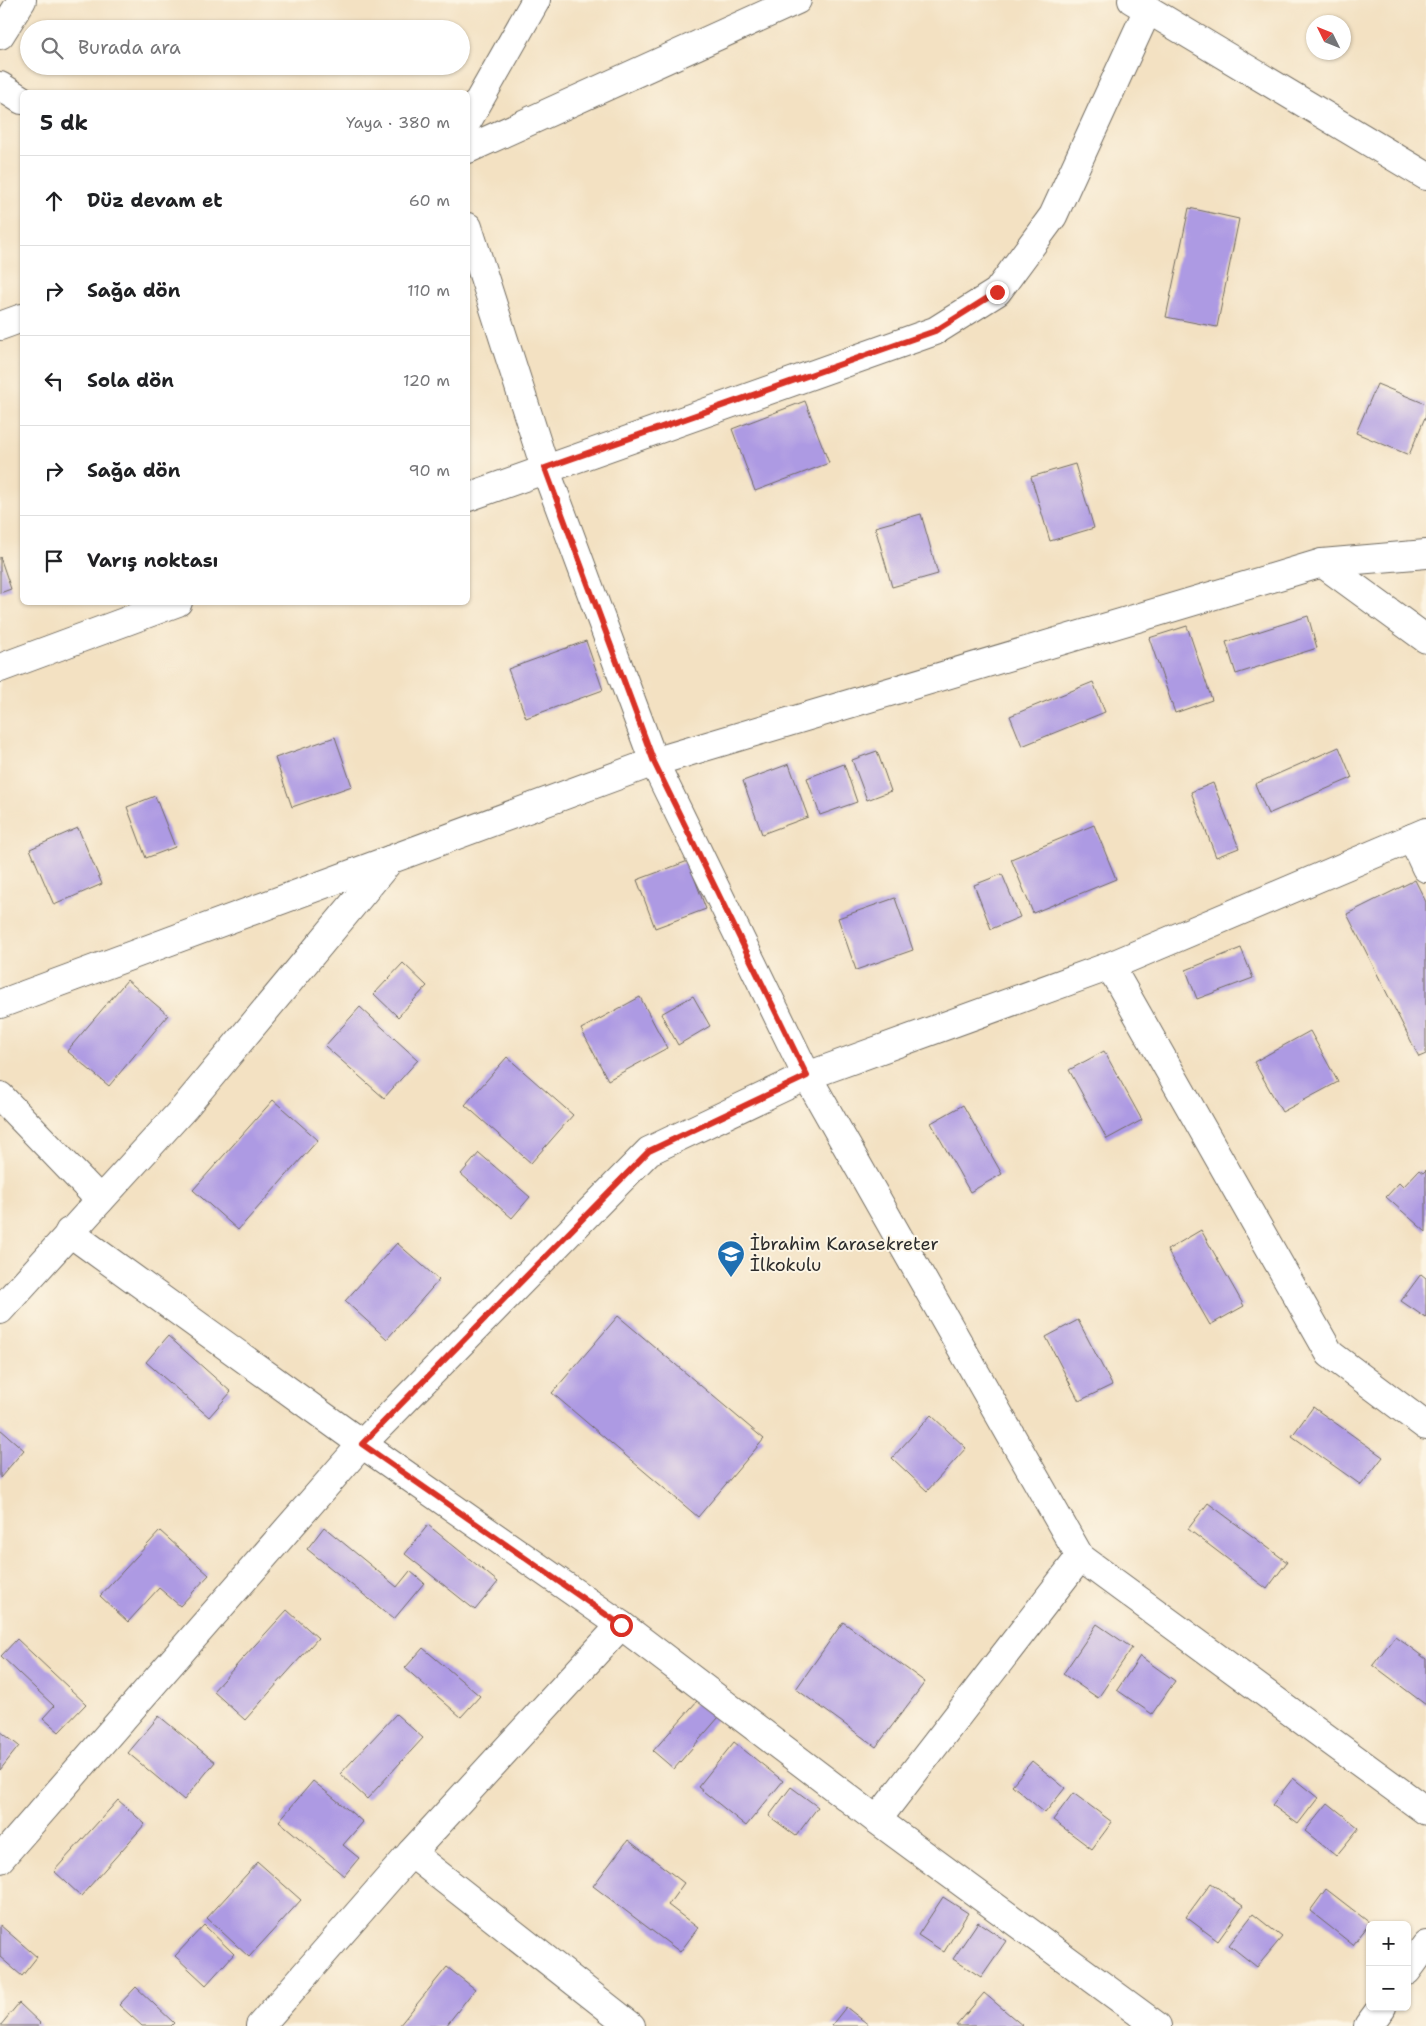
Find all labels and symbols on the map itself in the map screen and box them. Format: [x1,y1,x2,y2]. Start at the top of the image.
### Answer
north arrow [1306,15,1351,60]
route end [986,281,1009,304]
place label: İbrahim Karasekreter İlkokulu [750,1232,939,1277]
school or university icon: İbrahim Karasekreter İlkokulu [716,1239,746,1278]
route start [610,1614,633,1637]

